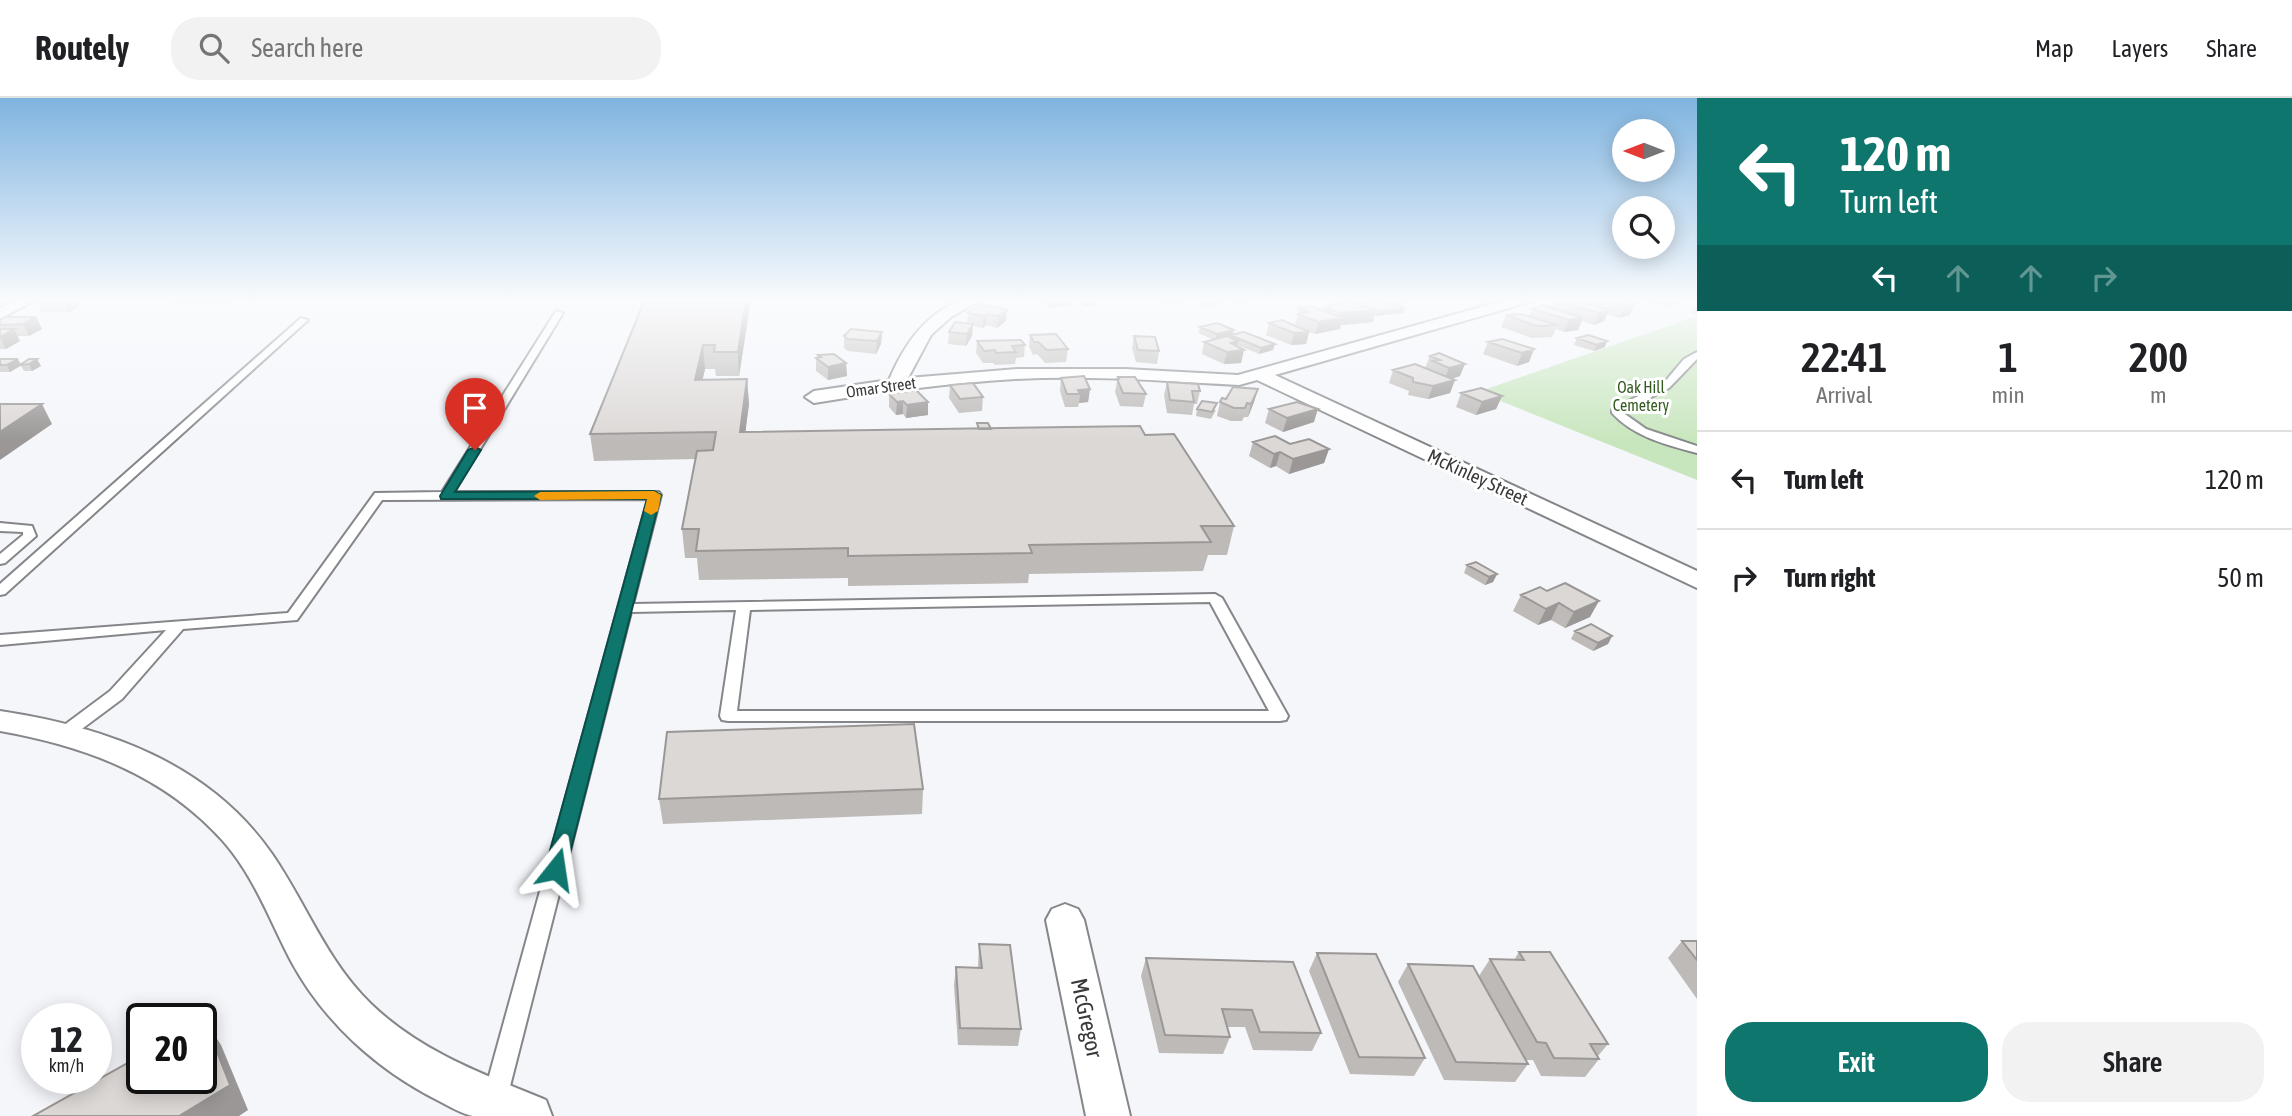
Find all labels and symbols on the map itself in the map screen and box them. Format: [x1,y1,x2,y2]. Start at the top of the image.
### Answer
north arrow [1612,119,1675,182]
street label: Omar Street [845,373,917,401]
pin [445,378,505,450]
park label: Oak Hill Cemetery [1613,378,1670,415]
street label: McKinley Street [1424,444,1532,510]
position arrow [519,832,593,906]
street label: McGregor [1066,976,1108,1061]
speed limit sign: 20 [126,1003,217,1094]

